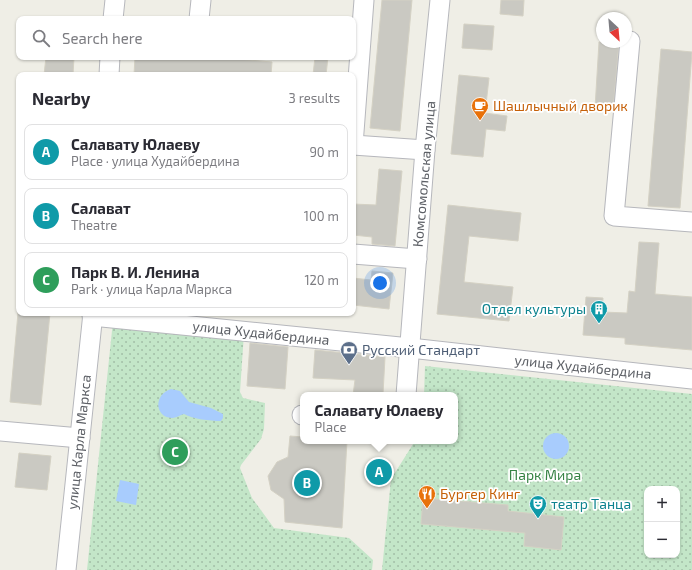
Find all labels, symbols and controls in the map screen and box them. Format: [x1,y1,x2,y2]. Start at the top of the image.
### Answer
north arrow [596,12,632,48]
search box [16,16,356,60]
icon: search [30,27,52,49]
text: Search here [62,29,143,47]
text: Nearby [32,88,90,108]
text: 3 results [289,90,340,106]
cafe icon: Шашлычный дворик [470,96,490,121]
place label: Шашлычный дворик [493,97,628,114]
street label: Комсомольская улица [409,100,438,248]
text: Салавату Юлаеву [71,135,200,153]
text: A [42,144,50,160]
text: 90 m [309,144,339,160]
text: Place · улица Худайбердина [71,153,240,169]
text: Салават [71,199,131,217]
text: B [42,208,50,224]
text: 100 m [304,208,339,224]
text: Theatre [71,217,117,233]
text: Парк В. И. Ленина [71,263,199,281]
text: C [42,272,50,288]
text: 120 m [304,272,339,288]
your location [370,273,390,293]
text: Park · улица Карла Маркса [71,281,232,297]
building icon: Отдел культуры [589,299,609,324]
place label: Отдел культуры [482,300,586,317]
street label: улица Худайбердина [192,317,330,348]
bank icon: Русский Стандарт [339,340,359,365]
place label: Русский Стандарт [362,341,480,358]
street label: улица Худайбердина [514,351,652,382]
street label: улица Карла Маркса [63,374,94,510]
popup [300,392,458,444]
text: Салавату Юлаеву [315,401,444,419]
text: Place [315,419,346,435]
pin: C [162,437,188,467]
pin: A [366,457,392,487]
park label: Парк Мира [509,466,581,483]
pin: B [294,468,320,498]
restaurant icon: Бургер Кинг [417,484,437,509]
place label: Бургер Кинг [440,485,521,502]
map controls [644,486,680,558]
button: + [644,486,680,522]
theatre icon: театр Танца [528,494,548,519]
place label: театр Танца [551,495,631,512]
button: − [644,522,680,558]

